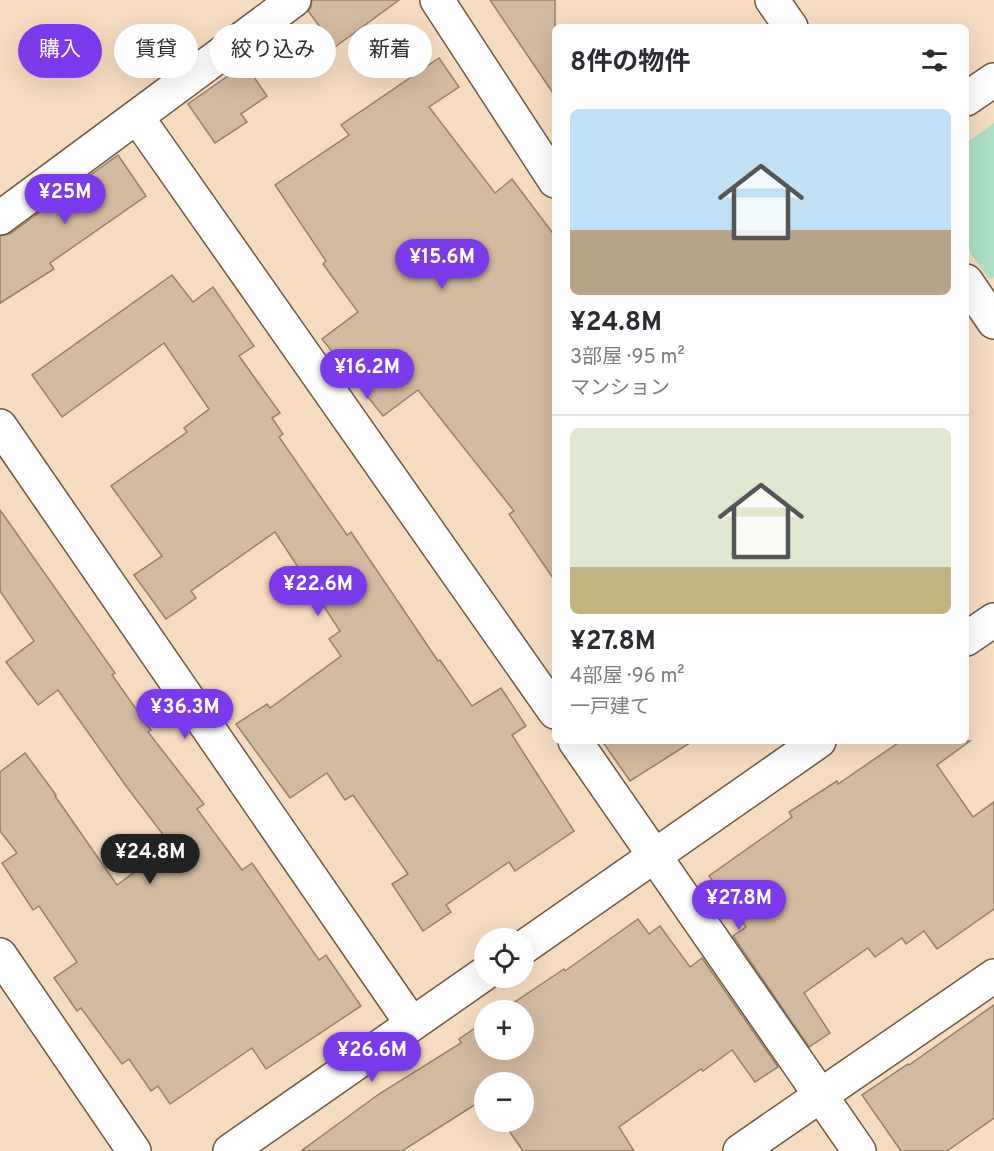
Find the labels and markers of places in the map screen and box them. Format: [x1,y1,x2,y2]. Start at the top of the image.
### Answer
pin: ¥25M [29,174,101,225]
pin: ¥15.6M [393,239,491,290]
pin: ¥16.2M [318,349,416,400]
pin: ¥22.6M [269,566,367,617]
pin: ¥36.3M [136,689,234,740]
pin: ¥24.8M [101,834,199,885]
pin: ¥27.8M [690,880,788,931]
pin: ¥26.6M [323,1032,421,1083]

